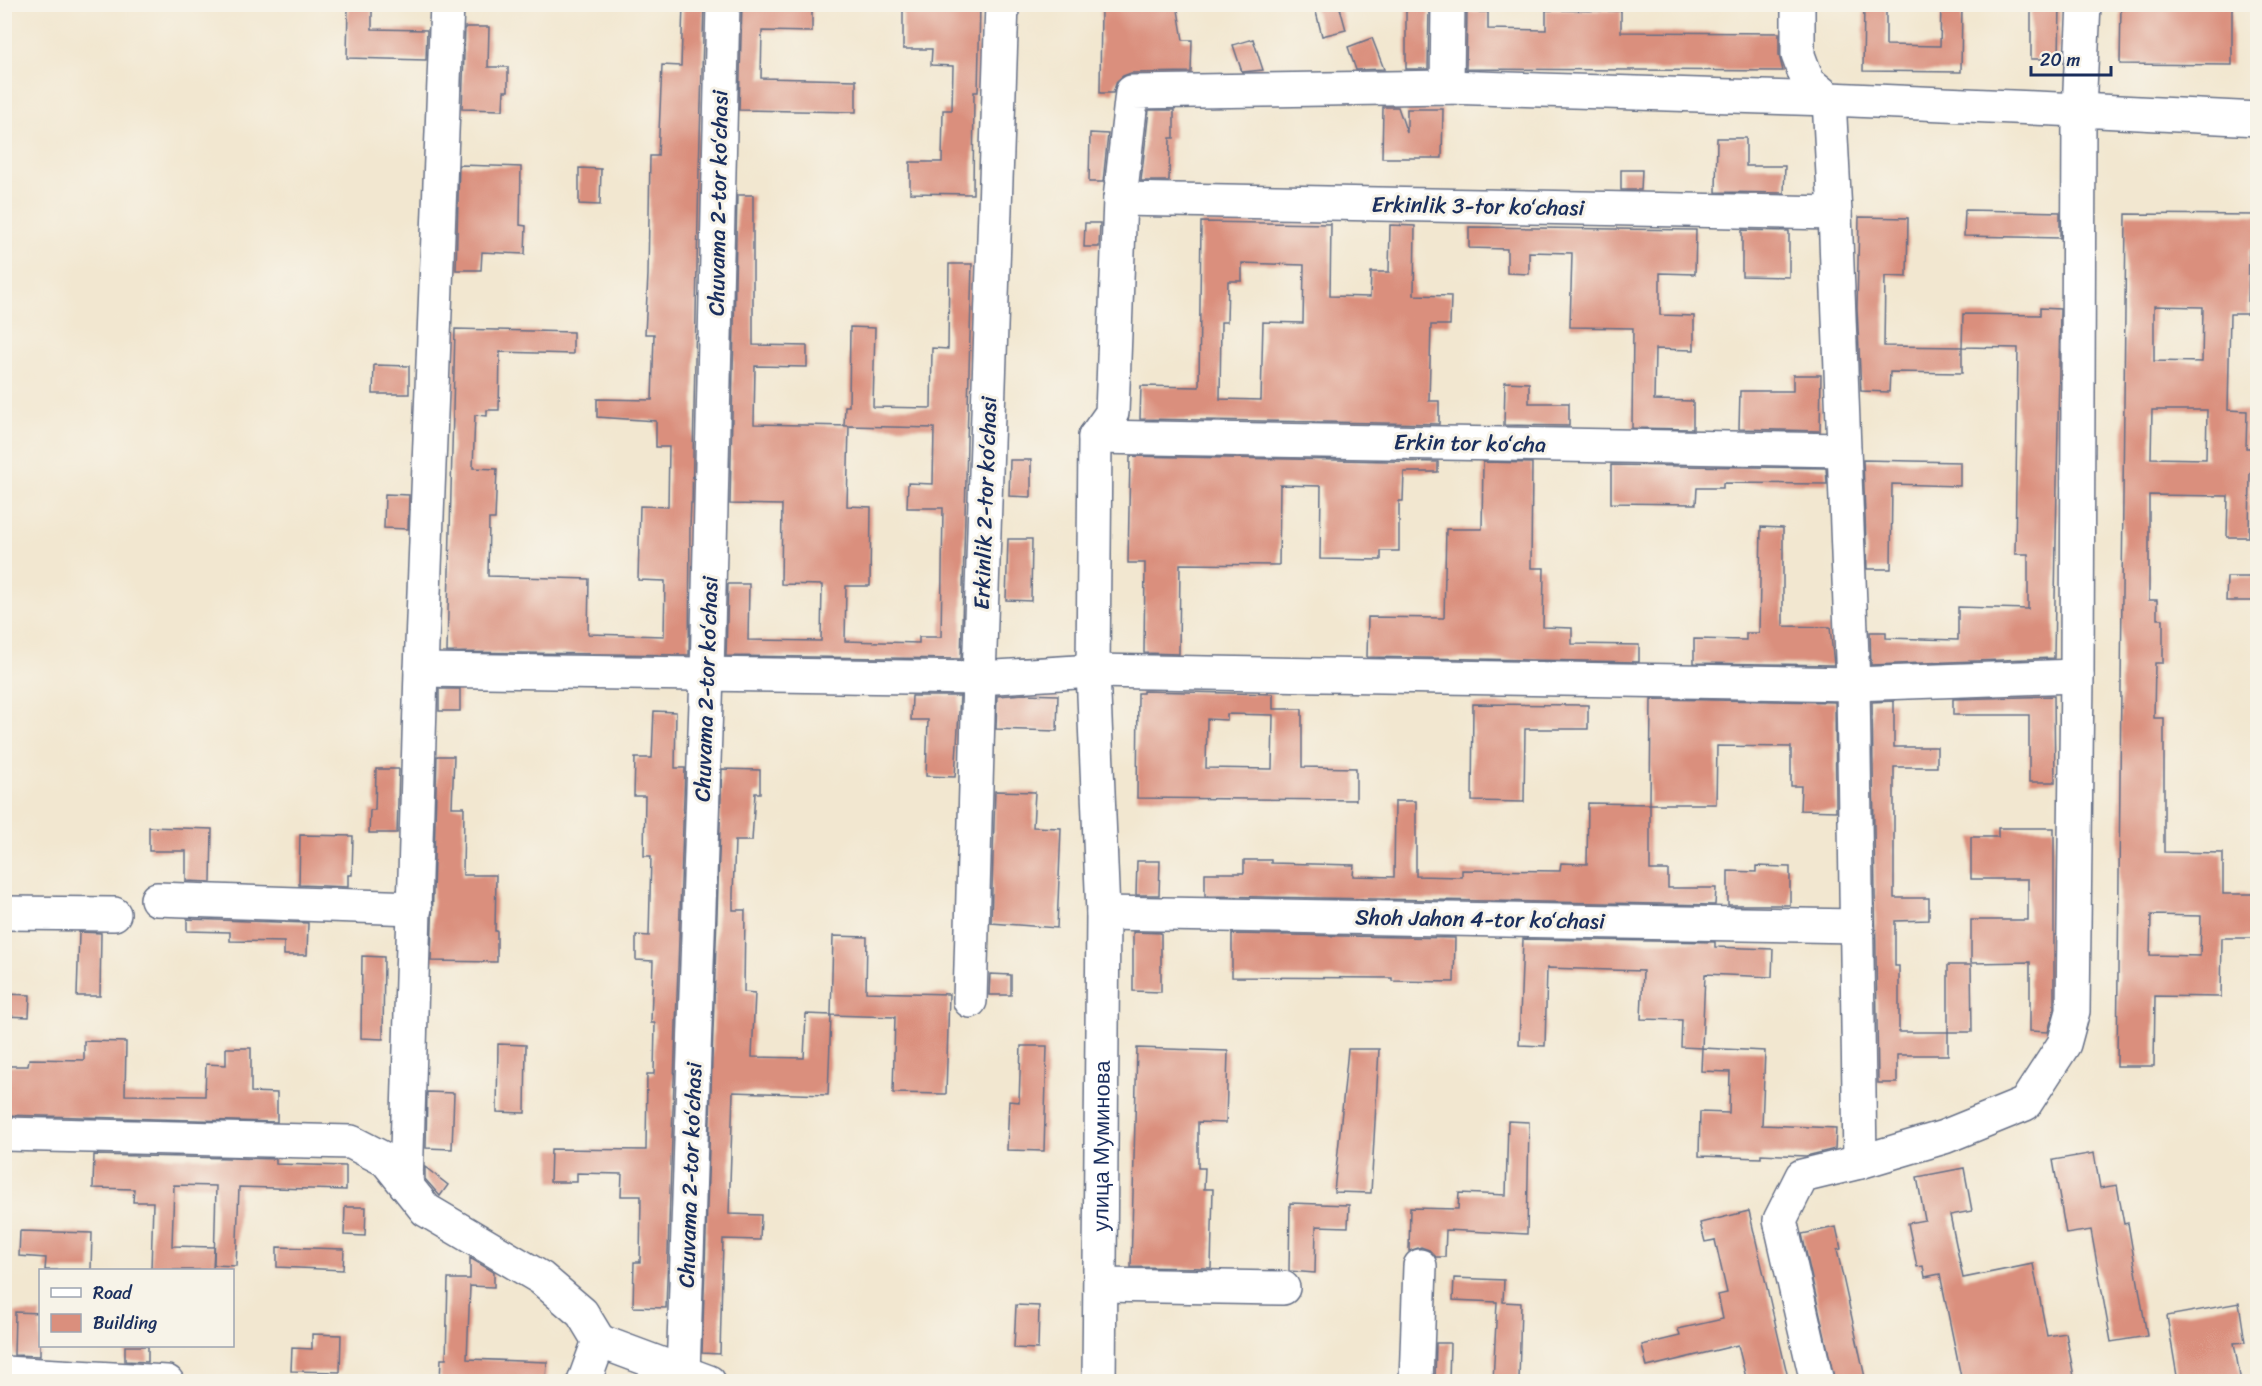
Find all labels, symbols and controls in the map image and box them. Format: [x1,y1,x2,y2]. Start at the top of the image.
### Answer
scale bar [2031,39,2110,77]
text: 20 m [2040,44,2080,76]
street label: Chuvama 2-tor koʻchasi [697,89,739,316]
street label: Erkinlik 3-tor koʻchasi [1371,185,1586,227]
street label: Erkinlik 2-tor koʻchasi [962,395,1008,610]
street label: Erkin tor koʻcha [1394,422,1546,464]
street label: Chuvama 2-tor koʻchasi [683,575,729,802]
street label: Shoh Jahon 4-tor koʻchasi [1355,897,1606,941]
street label: улица Муминова [1081,1060,1121,1232]
street label: Chuvama 2-tor koʻchasi [667,1061,713,1288]
legend [39,1269,234,1347]
text: Road [93,1277,133,1309]
text: Building [93,1307,157,1339]

